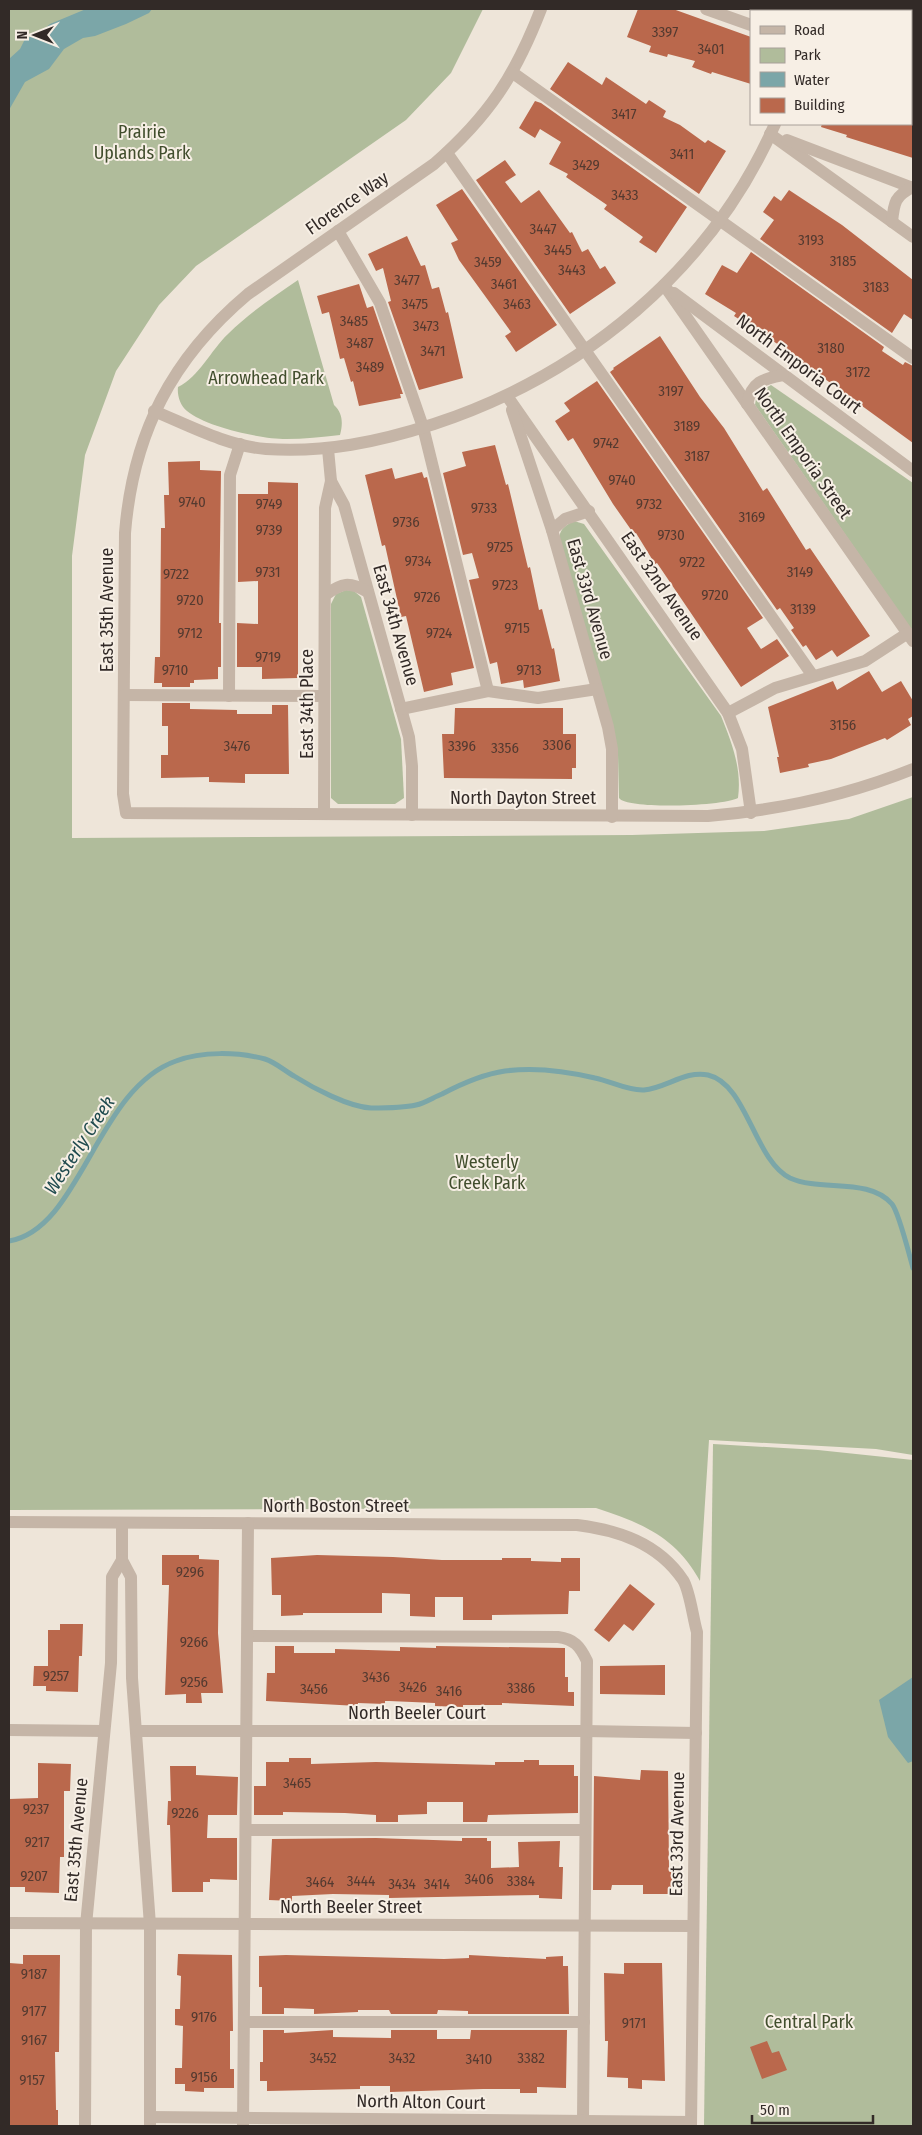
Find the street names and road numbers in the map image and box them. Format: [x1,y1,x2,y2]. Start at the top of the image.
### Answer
street label: Florence Way [301,166,393,240]
street label: North Emporia Court [732,310,866,418]
street label: North Emporia Street [749,383,857,523]
street label: East 32nd Avenue [616,527,708,645]
street label: East 33rd Avenue [562,536,618,662]
street label: East 35th Avenue [96,548,118,672]
street label: East 34th Avenue [368,562,424,688]
street label: East 34th Place [296,649,318,759]
street label: North Dayton Street [450,787,596,809]
street label: North Boston Street [263,1495,409,1517]
street label: North Beeler Court [348,1702,486,1724]
street label: East 33rd Avenue [665,1771,689,1897]
street label: East 35th Avenue [60,1777,92,1903]
street label: North Beeler Street [280,1896,422,1918]
street label: North Alton Court [356,2090,486,2114]

